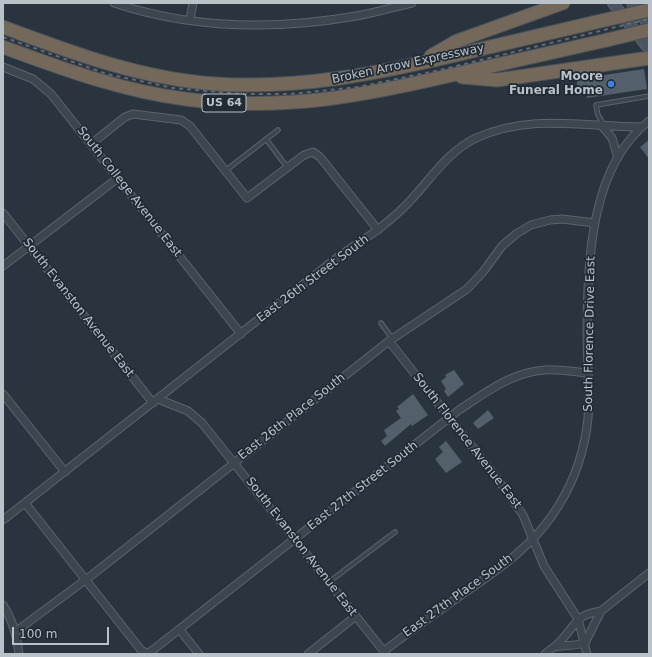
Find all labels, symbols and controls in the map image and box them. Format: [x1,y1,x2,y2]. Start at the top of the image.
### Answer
street label: Broken Arrow Expressway [331,41,485,87]
place label: Moore Funeral Home [509,70,603,98]
marker: Moore Funeral Home [606,79,616,89]
road number: US 64 [202,94,246,112]
street label: South College Avenue East [74,124,184,260]
street label: East 26th Street South [254,232,372,326]
street label: South Evanston Avenue East [19,236,137,380]
street label: South Florence Drive East [581,256,599,412]
street label: South Florence Avenue East [410,370,524,512]
street label: East 26th Place South [236,371,348,463]
street label: East 27th Street South [305,438,421,534]
street label: South Evanston Avenue East [242,475,360,619]
street label: East 27th Place South [400,551,516,641]
scale bar [14,619,111,645]
text: 100 m [19,627,57,641]

